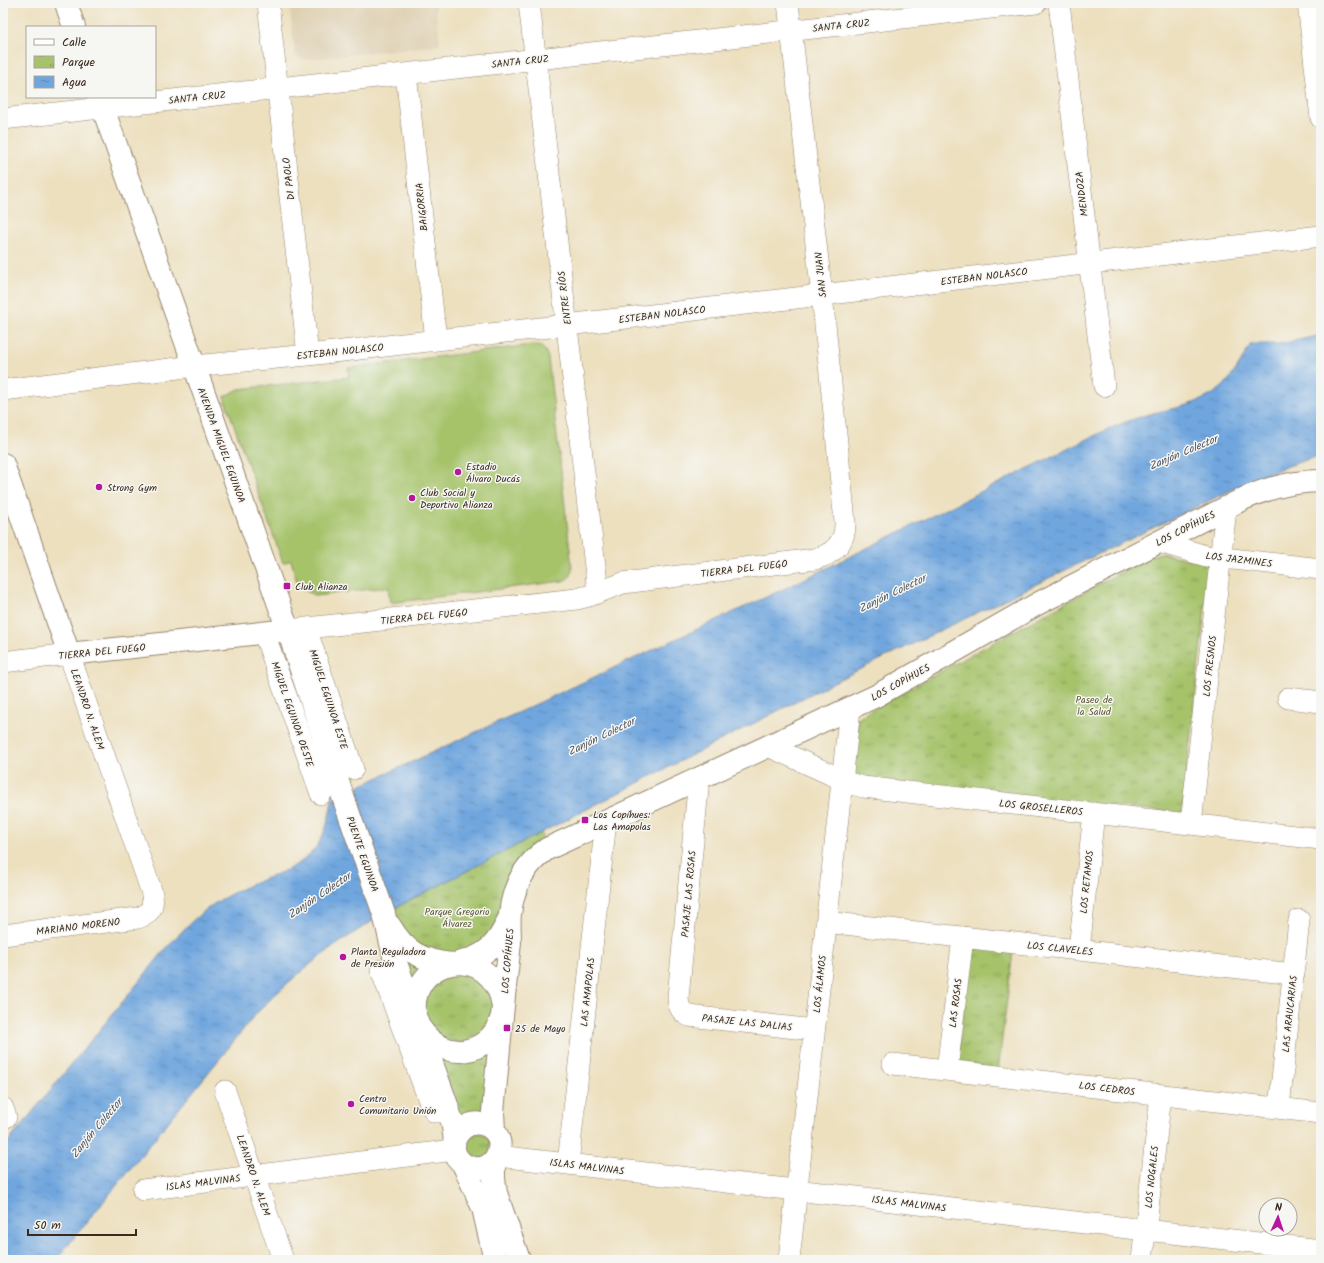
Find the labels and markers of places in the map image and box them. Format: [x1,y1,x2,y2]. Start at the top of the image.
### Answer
place label: Estadio Álvaro Ducás [466,459,521,487]
marker: Estadio Álvaro Ducás [453,467,463,477]
place label: Strong Gym [107,480,157,496]
marker: Strong Gym [94,482,104,492]
place label: Club Social y Deportivo Alianza [420,485,493,513]
marker: Club Social y Deportivo Alianza [407,493,417,503]
place label: Club Alianza [295,579,348,595]
marker: Club Alianza [282,581,292,591]
place label: Los Copíhues: Las Amapolas [593,807,652,835]
marker: Los Copíhues: Las Amapolas [580,815,590,825]
place label: Planta Reguladora de Presión [351,944,426,972]
marker: Planta Reguladora de Presión [338,952,348,962]
place label: 25 de Mayo [515,1021,566,1037]
marker: 25 de Mayo [502,1023,512,1033]
place label: Centro Comunitario Unión [359,1091,436,1119]
marker: Centro Comunitario Unión [346,1099,356,1109]

